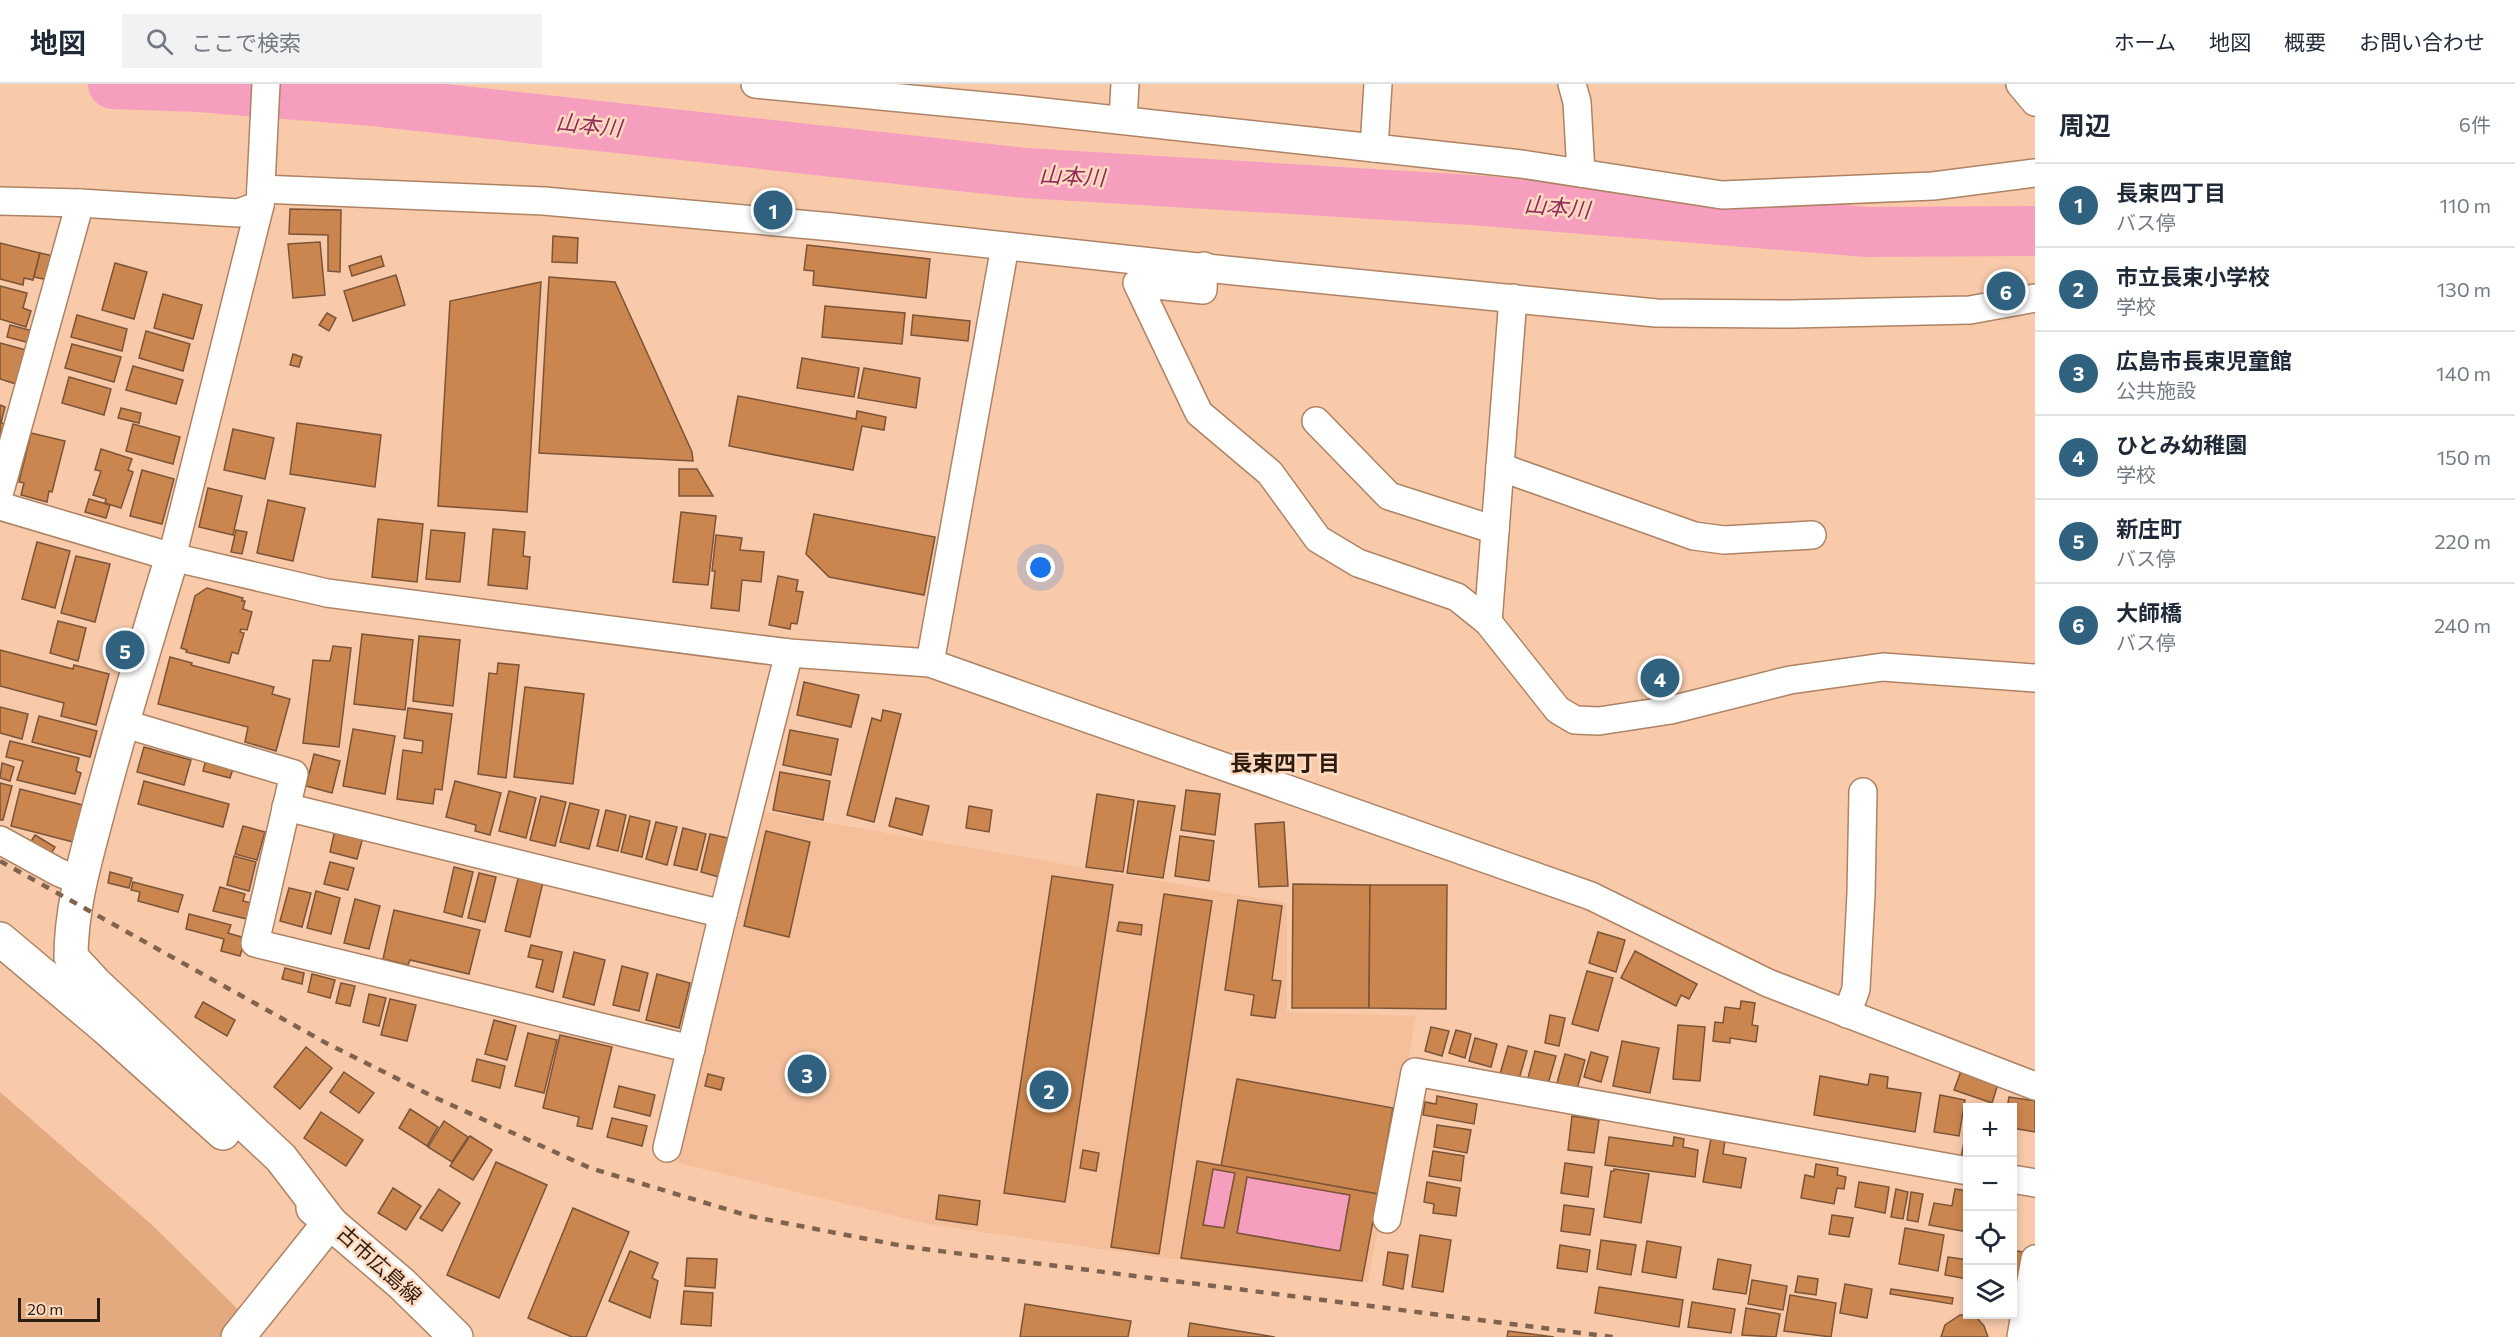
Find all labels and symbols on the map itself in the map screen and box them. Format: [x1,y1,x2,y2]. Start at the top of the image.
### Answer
water label: 山本川 [555,108,625,142]
water label: 山本川 [1038,160,1108,191]
pin: 1 [754,188,792,232]
water label: 山本川 [1523,190,1593,223]
pin: 6 [1986,268,2026,314]
your location [1026,553,1055,582]
pin: 5 [106,628,144,672]
pin: 4 [1640,656,1680,700]
district label: 長束四丁目 [1230,749,1340,776]
pin: 3 [788,1052,826,1096]
pin: 2 [1030,1068,1068,1112]
street label: 古市広島線 [333,1219,427,1308]
scale bar [18,1295,100,1322]

